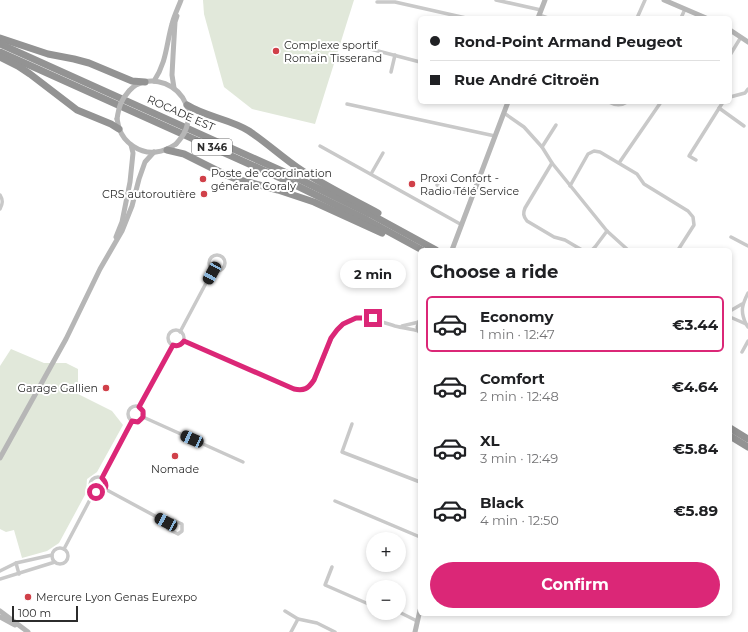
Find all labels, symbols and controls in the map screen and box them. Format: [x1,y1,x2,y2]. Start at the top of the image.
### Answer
text: Rond-Point Armand Peugeot [454,32,683,51]
place label: Complexe sportif Romain Tisserand [284,38,382,65]
marker: Complexe sportif Romain Tisserand [271,46,281,56]
text: Rue André Citroën [454,70,599,89]
street label: ROCADE EST [145,92,218,134]
road number: N 346 [192,139,232,155]
place label: Poste de coordination générale Coraly [211,166,332,193]
place label: Proxi Confort - Radio Télé Service [420,171,519,198]
marker: Poste de coordination générale Coraly [198,174,208,184]
marker: Proxi Confort - Radio Télé Service [407,179,417,189]
place label: CRS autoroutière [102,187,196,201]
marker: CRS autoroutière [199,189,209,199]
car [201,260,223,286]
callout: 2 min [340,260,406,288]
text: Choose a ride [430,261,558,283]
text: 2 min [354,266,392,282]
icon: car [432,306,468,342]
text: Economy [480,307,553,326]
route end [364,309,382,327]
text: €3.44 [672,315,718,334]
text: 1 min · 12:47 [480,326,555,342]
icon: car [432,368,468,404]
text: Comfort [480,369,545,388]
text: €4.64 [672,377,718,396]
place label: Garage Gallien [18,381,98,395]
marker: Garage Gallien [101,383,111,393]
text: 2 min · 12:48 [480,388,559,404]
car [179,429,205,449]
icon: car [432,430,468,466]
text: XL [480,431,499,450]
text: €5.84 [673,439,718,458]
text: 3 min · 12:49 [480,450,558,466]
marker: Nomade [170,451,180,461]
place label: Nomade [151,462,199,476]
route start [87,483,105,501]
icon: car [432,492,468,528]
text: Black [480,493,524,512]
text: €5.89 [674,501,718,520]
car [153,511,179,533]
text: 4 min · 12:50 [480,512,559,528]
map controls [366,532,406,620]
button: + [366,532,406,572]
button: Confirm [430,562,720,608]
button: − [366,580,406,620]
place label: Mercure Lyon Genas Eurexpo [36,590,197,604]
marker: Mercure Lyon Genas Eurexpo [23,592,33,602]
scale bar [12,604,78,623]
text: 100 m [18,606,51,620]

